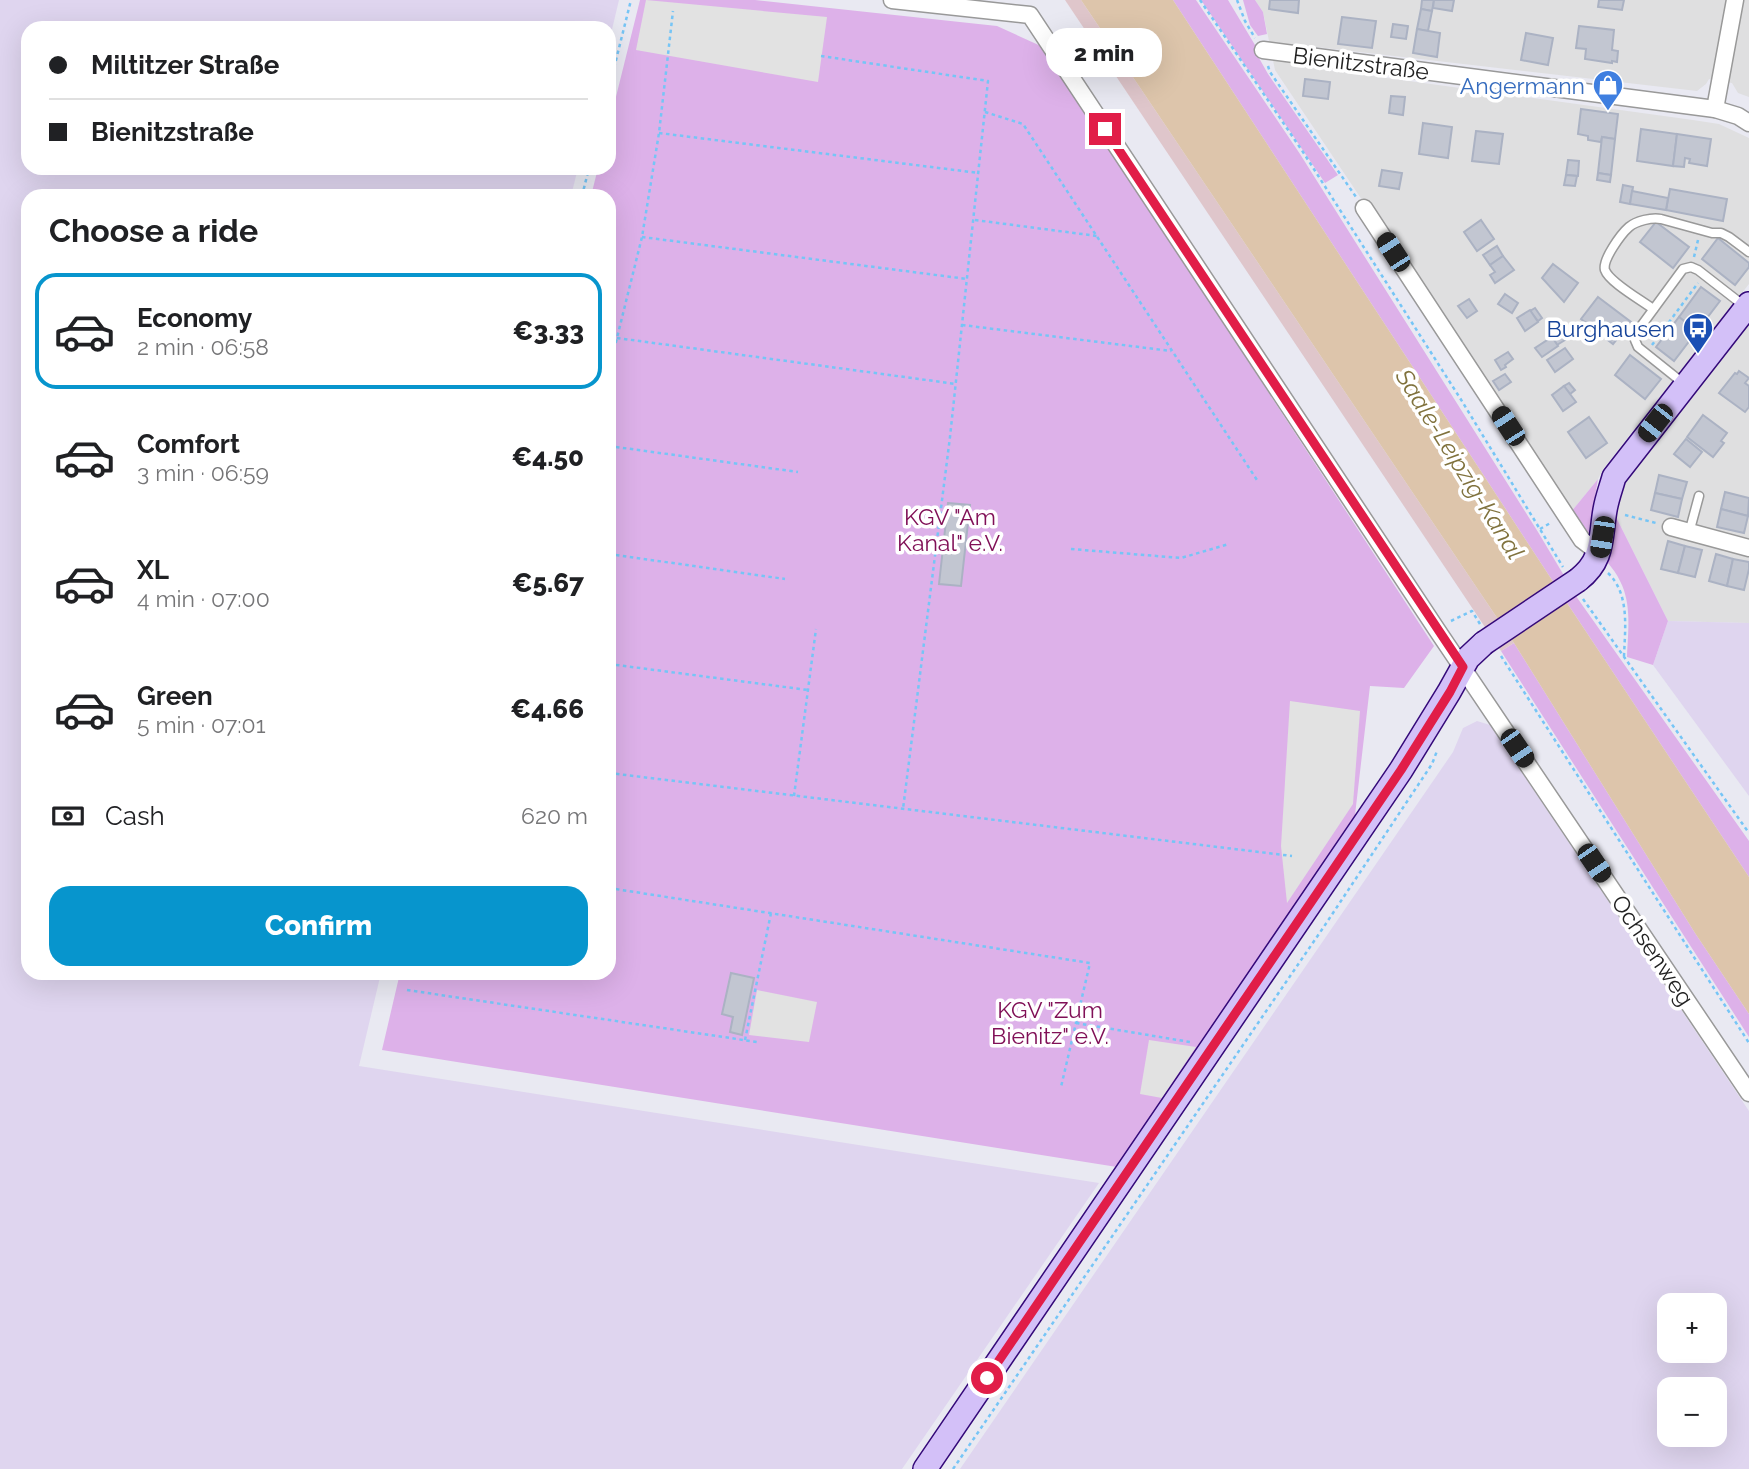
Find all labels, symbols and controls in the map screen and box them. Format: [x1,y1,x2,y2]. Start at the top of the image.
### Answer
callout: 2 min [1047,27,1163,76]
text: 2 min [1074,39,1134,66]
street label: Bienitzstraße [1291,41,1431,85]
text: Miltitzer Straße [91,50,279,80]
shop icon: Angermann [1591,68,1625,112]
place label: Angermann [1460,72,1585,99]
route end [1089,113,1121,145]
text: Bienitzstraße [91,117,254,147]
text: Choose a ride [49,212,258,249]
car [1373,229,1414,275]
icon: car [53,300,116,363]
text: Economy [137,303,252,333]
bus stop icon: Burghausen [1681,311,1715,355]
place label: Burghausen [1546,315,1675,342]
text: €3.33 [513,316,584,346]
text: 2 min · 06:58 [137,333,269,360]
water label: Saale-Leipzig-Kanal [1389,363,1530,565]
car [1634,400,1677,446]
car [1488,403,1529,449]
icon: car [53,426,116,489]
text: Comfort [137,429,240,459]
text: €4.50 [511,442,584,472]
text: 3 min · 06:59 [137,459,269,486]
park label: KGV "Am Kanal" e.V. [897,503,1003,556]
car [1589,515,1616,559]
icon: car [53,552,116,615]
text: XL [137,555,169,585]
text: €5.67 [512,568,584,598]
text: 4 min · 07:00 [137,585,270,612]
icon: car [53,678,116,741]
text: Green [137,681,213,711]
text: €4.66 [510,694,584,724]
text: 5 min · 07:01 [137,711,266,738]
car [1497,725,1538,771]
icon: cash [49,797,87,835]
text: Cash [105,801,165,831]
text: 620 m [521,802,588,829]
car [1574,840,1615,886]
button: Confirm [49,886,588,966]
street label: Ochsenweg [1606,890,1700,1010]
park label: KGV "Zum Bienitz" e.V. [991,996,1109,1049]
map controls [1657,1293,1727,1447]
button: + [1657,1293,1727,1363]
route start [971,1362,1003,1394]
button: − [1657,1377,1727,1447]

